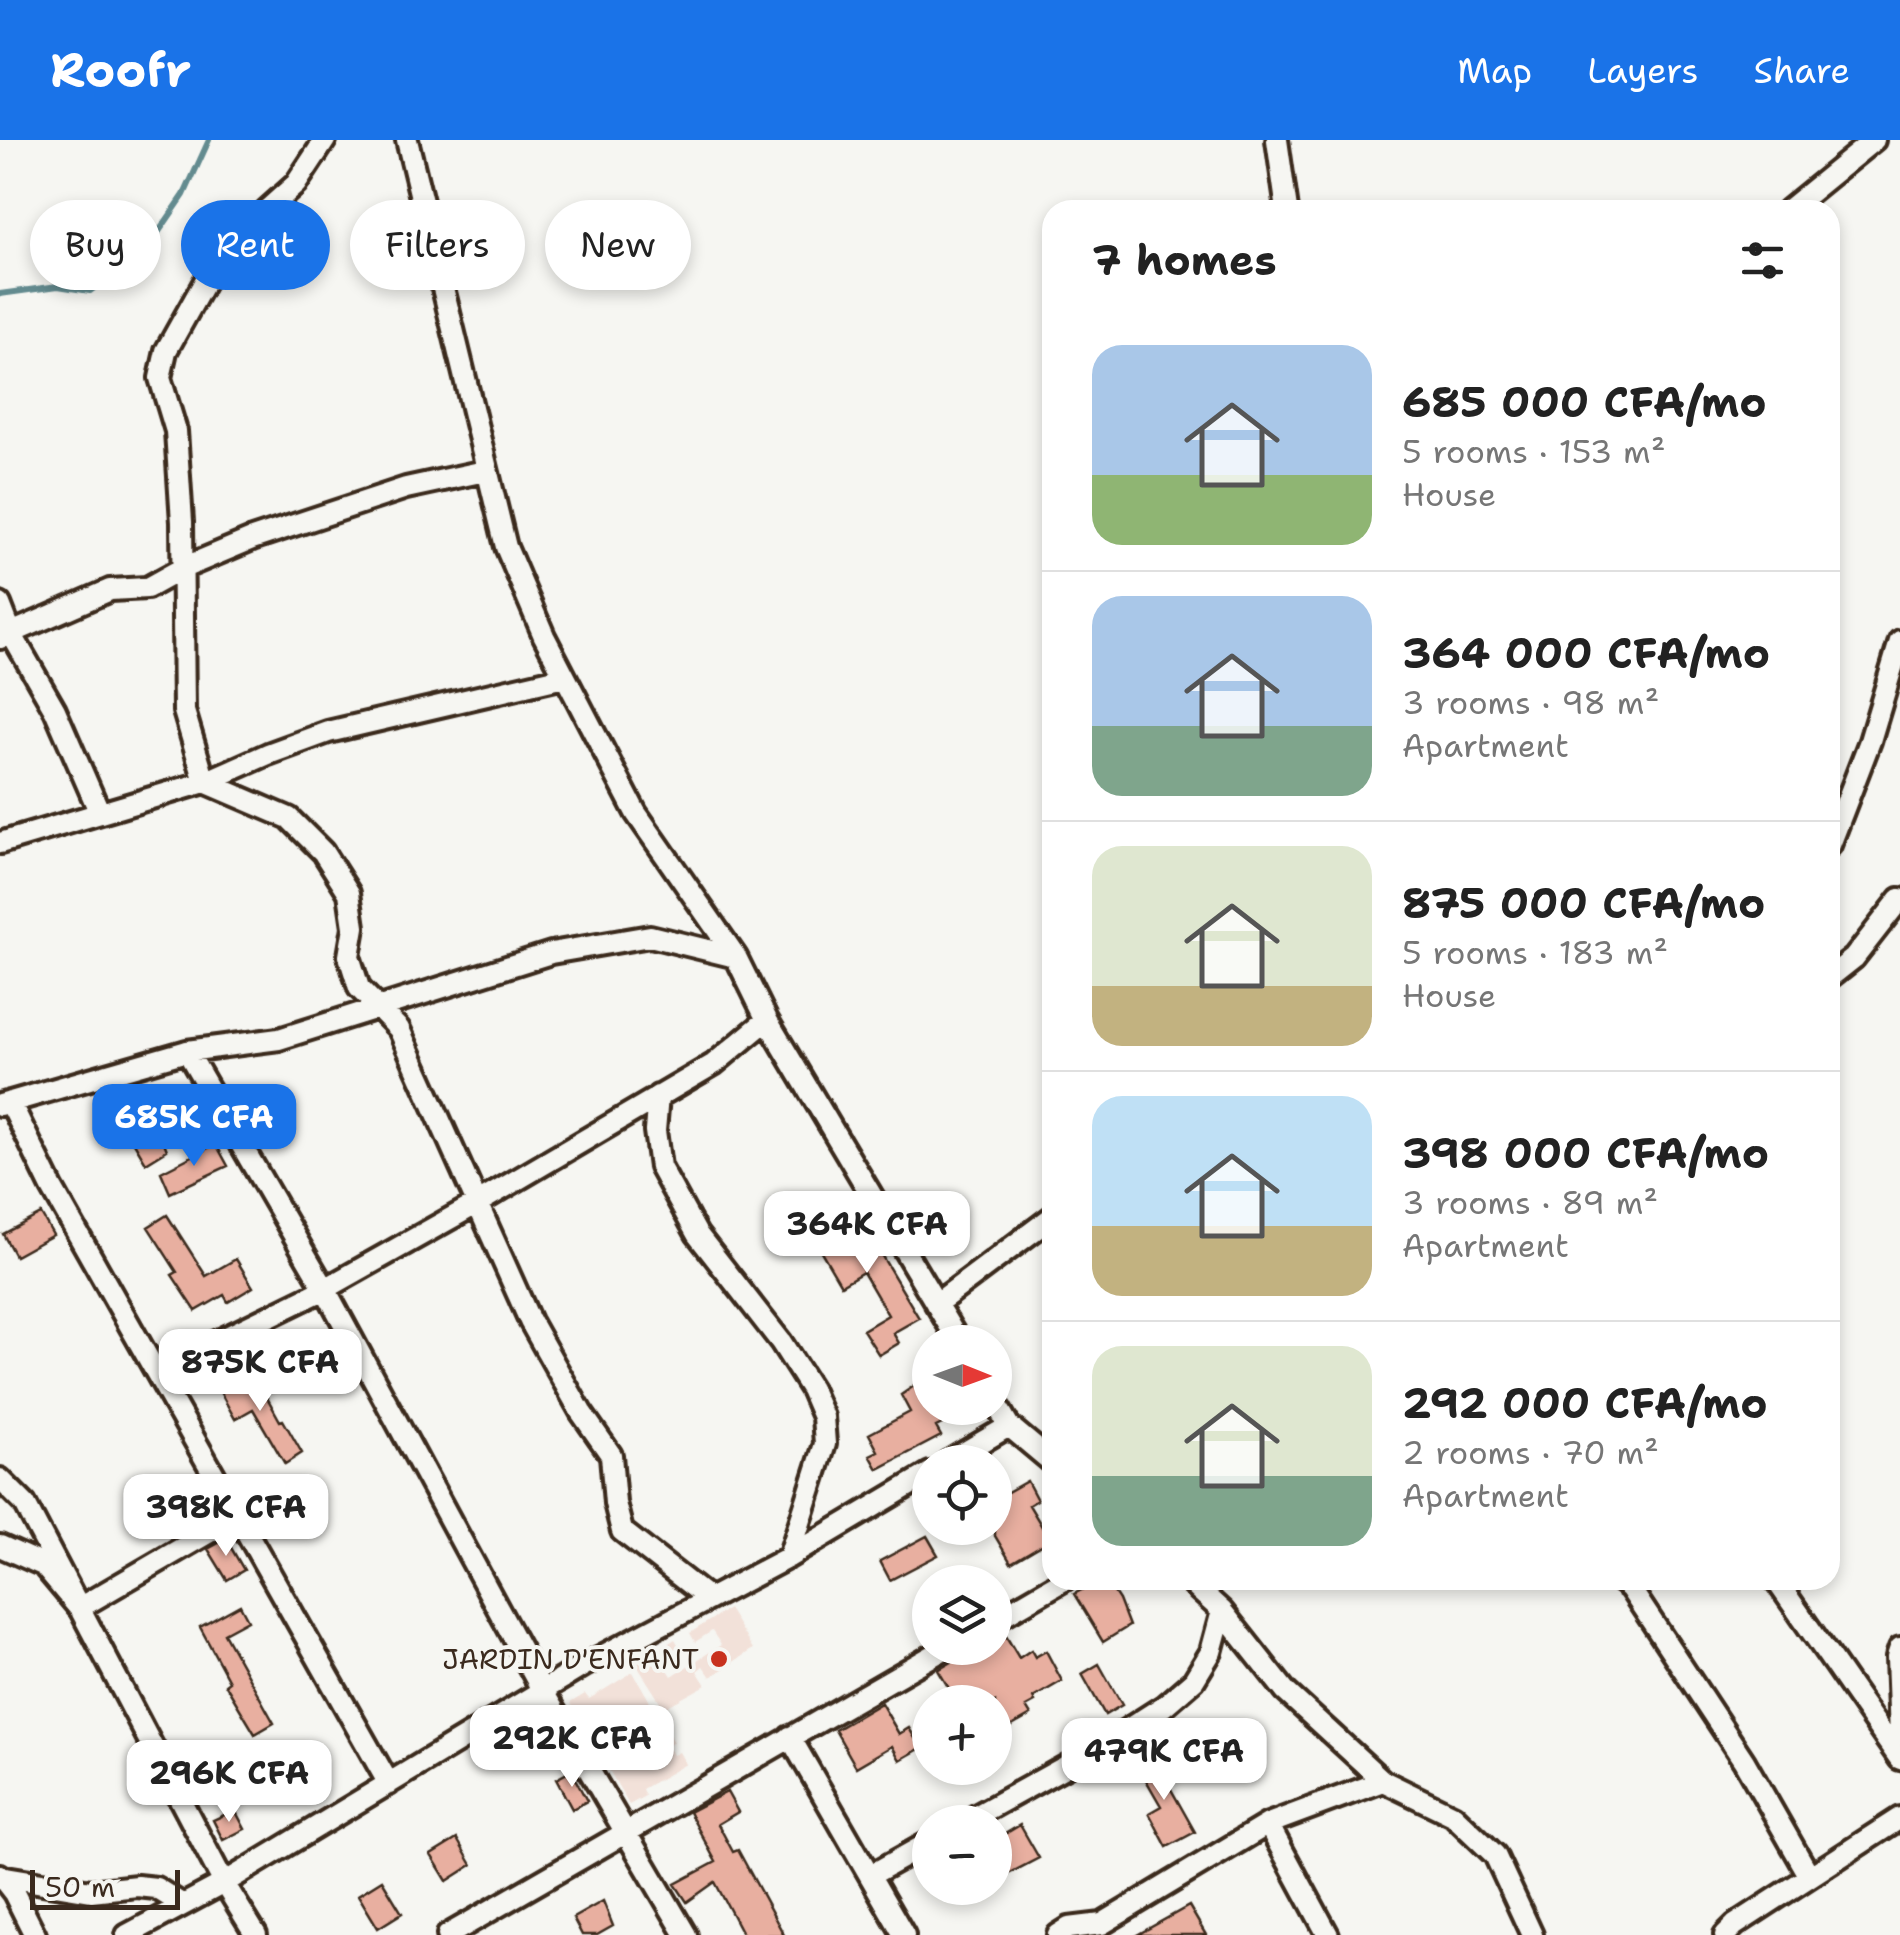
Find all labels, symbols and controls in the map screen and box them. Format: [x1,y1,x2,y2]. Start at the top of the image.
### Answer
text: Roofr [50,38,191,102]
text: Map [1457,47,1532,94]
text: Layers [1587,47,1699,94]
text: Share [1754,47,1850,94]
chip: Buy [30,200,161,290]
chip: Rent [181,200,330,290]
chip: Filters [350,200,525,290]
chip: New [545,200,691,290]
text: 7 homes [1092,232,1277,288]
icon: filters [1735,233,1790,288]
text: 685 000 CFA/mo [1402,374,1767,430]
icon: home [1172,385,1292,505]
text: 5 rooms · 153 m² [1402,430,1665,473]
text: House [1402,473,1496,516]
text: 364 000 CFA/mo [1402,625,1770,681]
icon: home [1172,636,1292,756]
text: 3 rooms · 98 m² [1402,681,1659,724]
text: Apartment [1402,724,1569,767]
text: 875 000 CFA/mo [1402,875,1765,931]
icon: home [1172,886,1292,1006]
text: 5 rooms · 183 m² [1402,931,1668,974]
text: House [1402,974,1496,1017]
pin: 685K CFA [91,1084,297,1169]
text: 685K CFA [114,1095,274,1138]
text: 398 000 CFA/mo [1402,1125,1769,1181]
icon: home [1172,1136,1292,1256]
text: 3 rooms · 89 m² [1402,1181,1658,1224]
pin: 364K CFA [764,1191,970,1276]
text: 364K CFA [786,1202,948,1245]
text: Apartment [1402,1224,1569,1267]
north arrow [912,1325,1012,1425]
map controls [912,1325,1012,1905]
pin: 875K CFA [157,1329,363,1414]
text: 875K CFA [181,1340,339,1383]
text: 292 000 CFA/mo [1402,1375,1768,1431]
icon: home [1172,1386,1292,1506]
text: 2 rooms · 70 m² [1402,1431,1659,1474]
button: locate [912,1445,1012,1545]
pin: 398K CFA [123,1474,329,1559]
text: Apartment [1402,1474,1569,1517]
text: 398K CFA [145,1485,307,1528]
button: layers [912,1565,1012,1665]
place label: JARDIN D'ENFANT [442,1640,699,1678]
marker: JARDIN D'ENFANT [708,1648,730,1670]
button: + [912,1685,1012,1785]
pin: 292K CFA [469,1705,675,1790]
text: 292K CFA [492,1716,652,1759]
pin: 479K CFA [1061,1718,1267,1803]
text: 479K CFA [1084,1729,1244,1772]
pin: 296K CFA [126,1740,332,1825]
text: 296K CFA [149,1751,309,1794]
button: − [912,1805,1012,1905]
scale bar [30,1865,180,1910]
text: 50 m [45,1868,115,1906]

